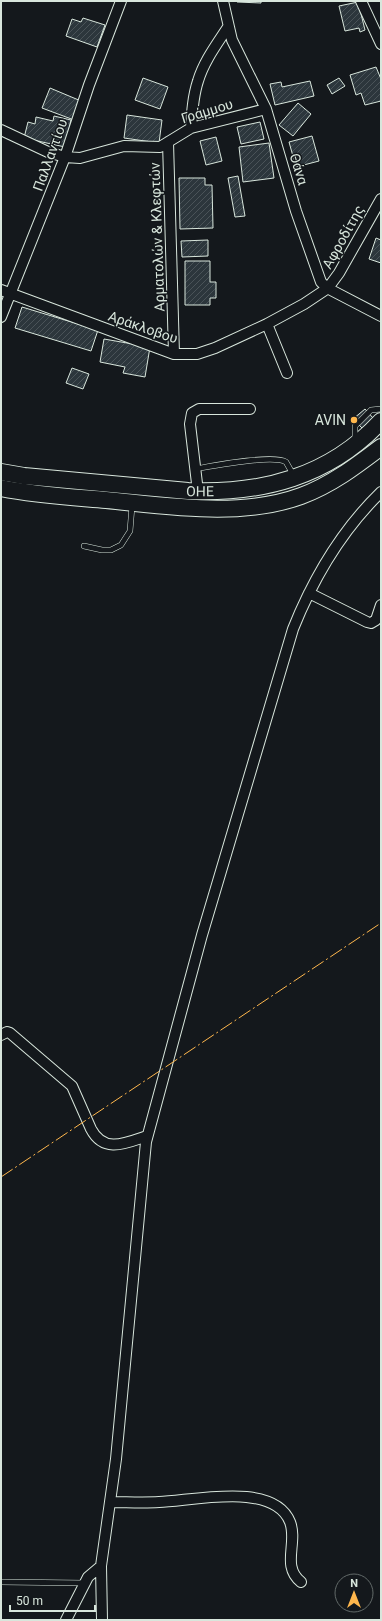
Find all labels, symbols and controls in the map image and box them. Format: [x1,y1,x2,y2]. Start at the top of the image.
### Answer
street label: Γράμμου [179,96,235,126]
street label: Παλλαντίου [30,117,70,193]
street label: Θάνα [287,151,311,187]
street label: Αρματολών & Κλεφτών [146,162,169,312]
street label: Αφροδίτης [319,202,368,272]
street label: Αράκλοβου [106,308,180,346]
place label: AVIN [315,412,346,428]
marker: AVIN [349,415,359,425]
street label: ΟΗΕ [186,483,214,499]
north arrow [334,1573,374,1613]
text: N [350,1577,358,1590]
scale bar [10,1587,95,1613]
text: 50 m [16,1594,43,1608]

